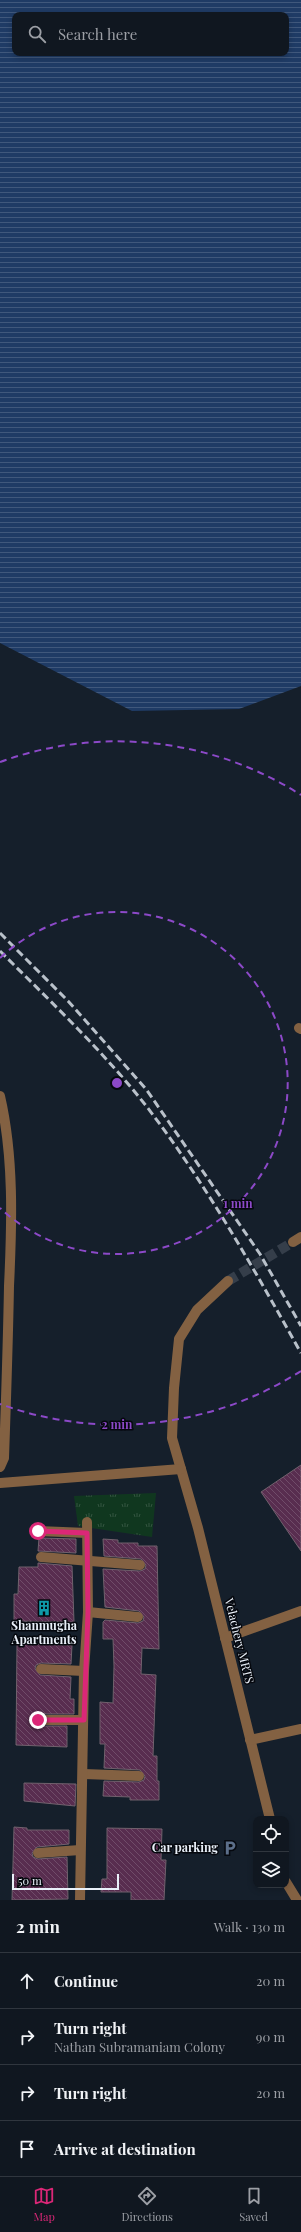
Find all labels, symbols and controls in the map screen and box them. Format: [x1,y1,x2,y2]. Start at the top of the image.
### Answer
search box [12,12,289,56]
icon: search [26,23,48,45]
text: Search here [58,24,137,44]
centre of rings [110,1076,124,1090]
text: 1 min [223,1195,253,1211]
text: 2 min [102,1416,133,1432]
route start [29,1522,47,1540]
street label: Velachery MRTS [221,1595,258,1685]
building icon: Shanmugha Apartments [35,1599,53,1617]
place label: Shanmugha Apartments [10,1617,78,1647]
route end [29,1711,47,1729]
map controls [253,1816,289,1888]
button: locate [253,1816,289,1852]
place label: Car parking [152,1839,218,1855]
parking icon: Car parking [221,1839,239,1857]
button: layers [253,1852,289,1888]
scale bar [12,1872,119,1891]
text: 50 m [18,1873,42,1888]
text: 2 min [16,1915,60,1937]
text: Walk · 130 m [214,1918,285,1935]
icon: ahead [16,1970,38,1992]
text: Continue [54,1971,118,1991]
text: 20 m [256,1972,285,1989]
text: Turn right [54,2018,127,2038]
icon: right [16,2026,38,2048]
text: 90 m [256,2028,285,2045]
text: Nathan Subramaniam Colony [54,2038,225,2055]
icon: right [16,2082,38,2104]
text: Turn right [54,2083,127,2103]
text: 20 m [256,2084,285,2101]
icon: arrive [16,2138,38,2160]
text: Arrive at destination [54,2139,196,2159]
tab: Map [33,2185,55,2224]
tab: Directions [121,2185,173,2224]
tab: Saved [239,2185,268,2224]

